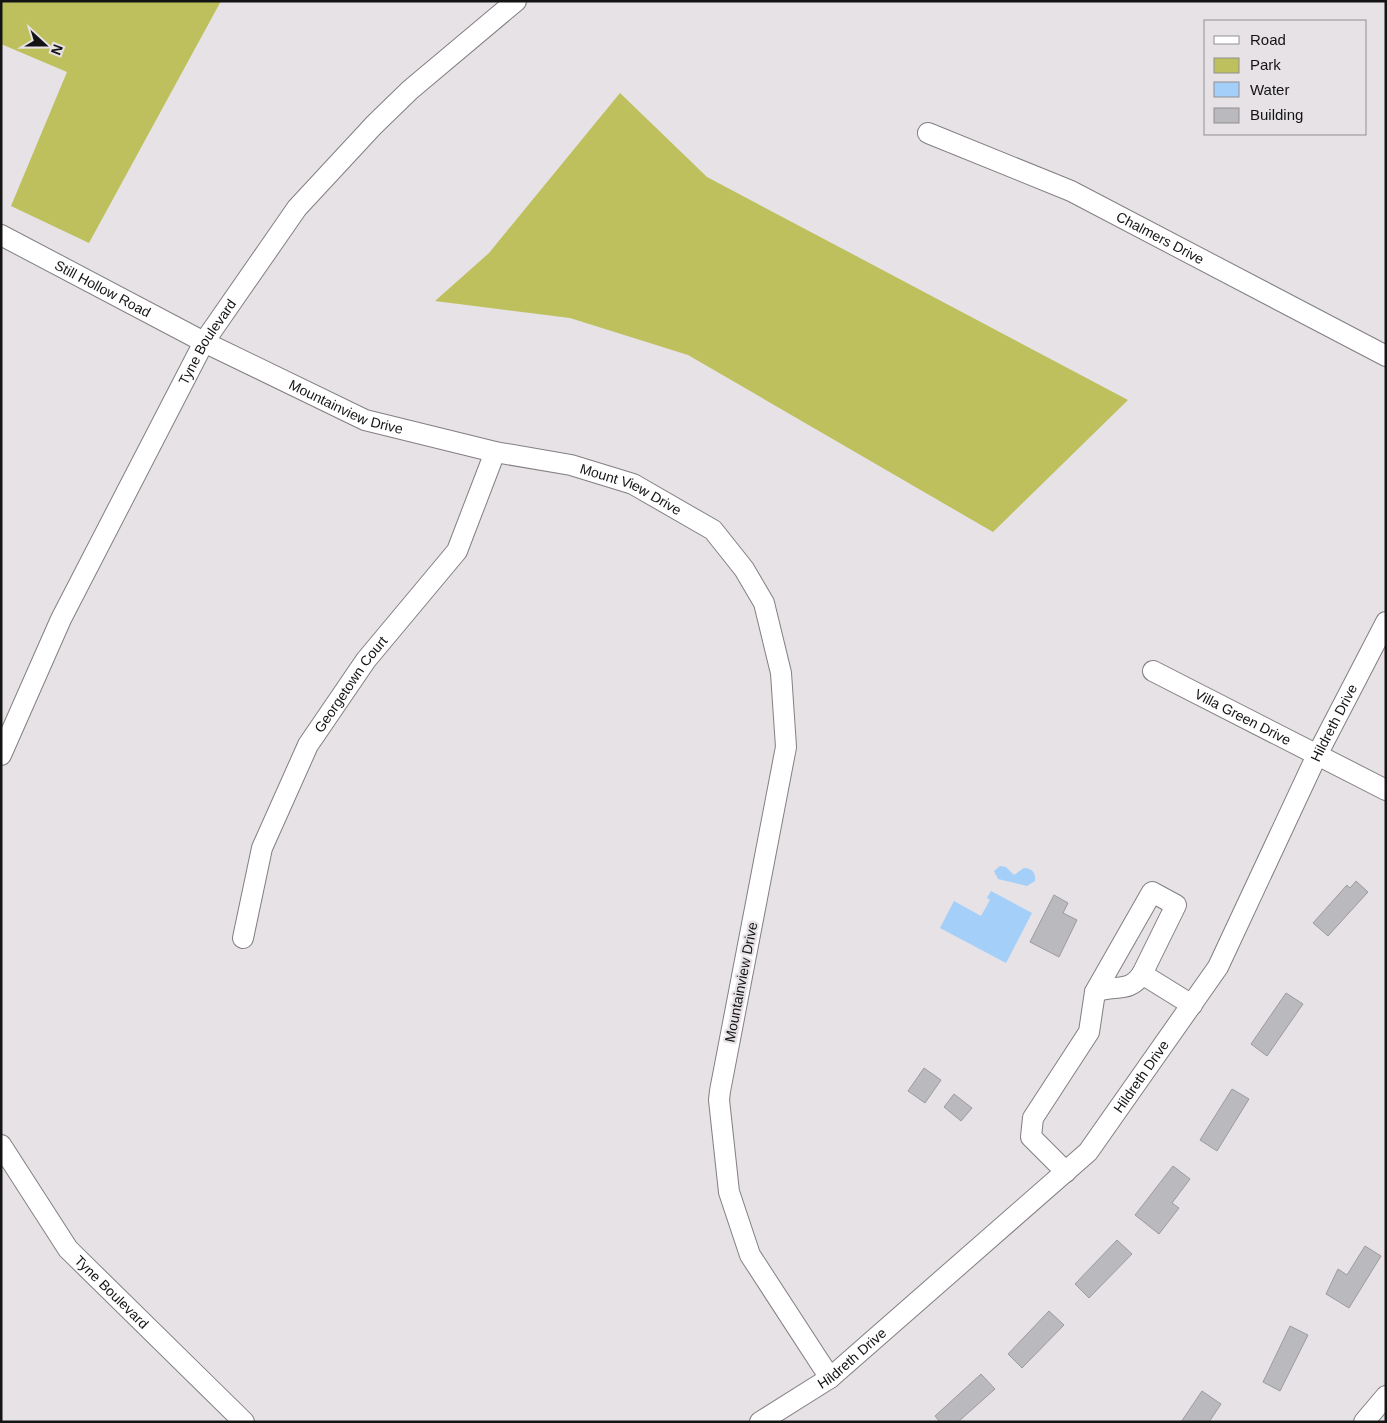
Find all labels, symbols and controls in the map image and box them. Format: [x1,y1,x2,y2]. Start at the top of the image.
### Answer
north arrow [20,20,70,70]
legend [1204,20,1367,135]
text: Road [1250,31,1286,48]
text: N [48,42,66,57]
text: Park [1250,56,1281,73]
text: Water [1250,81,1289,98]
text: Building [1250,106,1303,123]
street label: Chalmers Drive [1114,208,1207,267]
street label: Still Hollow Road [52,257,153,320]
street label: Tyne Boulevard [175,296,239,388]
street label: Mountainview Drive [286,376,405,437]
street label: Mount View Drive [578,460,684,518]
street label: Georgetown Court [311,633,391,736]
street label: Hildreth Drive [1307,681,1360,764]
street label: Villa Green Drive [1192,686,1294,748]
street label: Mountainview Drive [721,920,761,1043]
street label: Hildreth Drive [1110,1037,1172,1116]
street label: Tyne Boulevard [71,1252,152,1332]
street label: Hildreth Drive [815,1325,889,1392]

